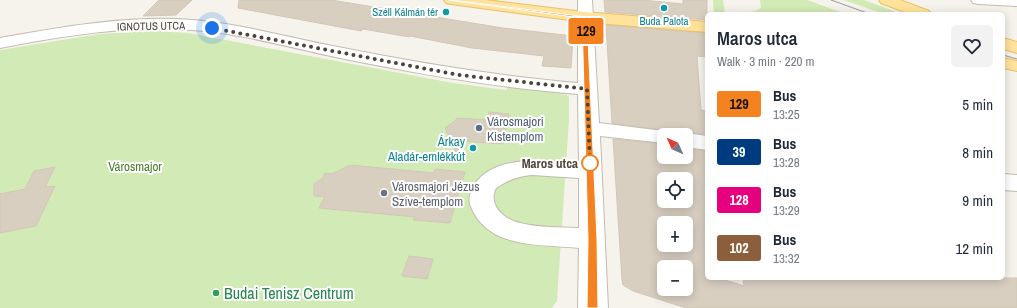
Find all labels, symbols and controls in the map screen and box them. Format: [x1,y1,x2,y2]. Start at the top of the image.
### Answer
marker: Buda Palota [659,3,669,13]
place label: Széll Kálmán tér [372,5,438,19]
marker: Széll Kálmán tér [441,7,451,17]
place label: Buda Palota [639,14,689,28]
street label: IGNOTUS UTCA [117,18,186,34]
your location [202,18,222,38]
line badge: 129 [563,18,609,44]
text: 129 [576,22,596,40]
text: Maros utca [717,25,797,51]
button: heart [951,25,993,67]
text: Walk · 3 min · 220 m [717,53,814,70]
text: Bus [773,85,796,106]
text: 5 min [962,94,993,115]
text: 129 [729,95,749,113]
text: 13:25 [773,106,800,123]
place label: Városmajori Kistemplom [487,113,544,145]
marker: Városmajori Kistemplom [474,123,484,133]
north arrow [657,128,693,164]
map controls [657,128,693,296]
place label: Árkay Aladár-emlékkút [387,133,466,165]
text: Bus [773,133,796,154]
text: 8 min [962,142,993,163]
marker: Árkay Aladár-emlékkút [468,143,478,153]
text: 39 [733,143,745,161]
marker: Maros utca [581,154,599,172]
text: 13:28 [773,154,800,171]
place label: Maros utca [522,155,578,172]
park label: Városmajor [108,158,162,175]
button: locate [657,172,693,208]
place label: Városmajori Jézus Szíve-templom [392,178,480,210]
text: Bus [773,181,796,202]
marker: Városmajori Jézus Szíve-templom [379,188,389,198]
text: 9 min [962,190,993,211]
text: 128 [729,191,749,209]
text: 13:29 [773,202,800,219]
button: + [657,216,693,252]
text: Bus [773,229,796,250]
text: 12 min [955,238,993,259]
text: 102 [729,239,749,257]
text: 13:32 [773,250,800,267]
button: − [657,260,693,296]
place label: Budai Tenisz Centrum [224,282,354,304]
marker: Budai Tenisz Centrum [211,288,221,298]

